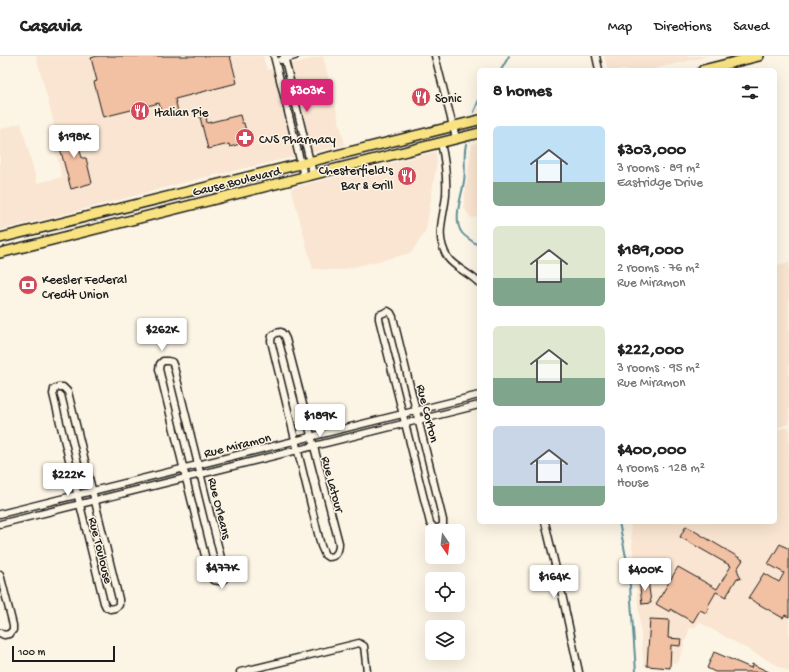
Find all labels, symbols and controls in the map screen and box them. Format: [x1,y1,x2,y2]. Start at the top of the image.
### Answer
text: Casavia [20,16,81,39]
text: Map [608,19,632,36]
text: Directions [654,19,711,36]
text: Saved [733,19,769,36]
pin: $303K [279,79,335,113]
icon: filters [739,81,761,103]
text: 8 homes [493,82,551,102]
text: $303K [290,84,324,99]
restaurant icon: Sonic [410,86,432,108]
place label: Sonic [435,92,462,107]
restaurant icon: Italian Pie [129,100,151,122]
place label: Italian Pie [154,106,209,121]
pin: $198K [46,125,102,159]
pharmacy icon: CVS Pharmacy [234,127,256,149]
text: $198K [58,130,90,145]
place label: CVS Pharmacy [259,133,336,148]
text: $303,000 [617,141,686,161]
icon: home [525,142,573,190]
text: 3 rooms · 89 m² [617,161,700,176]
street label: Gause Boulevard [191,164,284,201]
place label: Chesterfield's Bar & Grill [319,164,394,194]
restaurant icon: Chesterfield's Bar & Grill [396,165,418,187]
text: Eastridge Drive [617,176,703,191]
text: $189,000 [617,241,684,261]
icon: home [525,242,573,290]
text: 2 rooms · 76 m² [617,261,700,276]
place label: Keesler Federal Credit Union [42,273,127,303]
bank icon: Keesler Federal Credit Union [17,274,39,296]
text: Rue Miramon [617,276,686,291]
pin: $262K [134,318,190,352]
text: $262K [146,323,178,338]
text: $222,000 [617,341,684,361]
icon: home [525,342,573,390]
text: 3 rooms · 95 m² [617,361,700,376]
text: Rue Miramon [617,376,686,391]
street label: Rue Corton [412,383,441,445]
pin: $189K [292,404,348,438]
text: $189K [304,409,336,424]
street label: Rue Miramon [203,431,273,462]
text: $400,000 [617,441,686,461]
icon: home [525,442,573,490]
street label: Rue Latour [317,455,347,516]
text: 4 rooms · 128 m² [617,461,705,476]
pin: $222K [40,463,96,497]
text: $222K [52,468,84,483]
street label: Rue Orleans [204,476,234,542]
text: House [617,476,649,491]
street label: Rue Toulouse [84,516,115,586]
north arrow [425,524,465,564]
map controls [425,524,465,660]
pin: $477K [194,556,250,590]
pin: $400K [617,558,673,592]
text: $477K [206,561,238,576]
text: $400K [628,563,662,578]
pin: $164K [526,565,582,599]
text: $164K [539,570,570,585]
button: locate [425,572,465,612]
button: layers [425,620,465,660]
scale bar [12,644,115,663]
text: 100 m [18,647,45,659]

